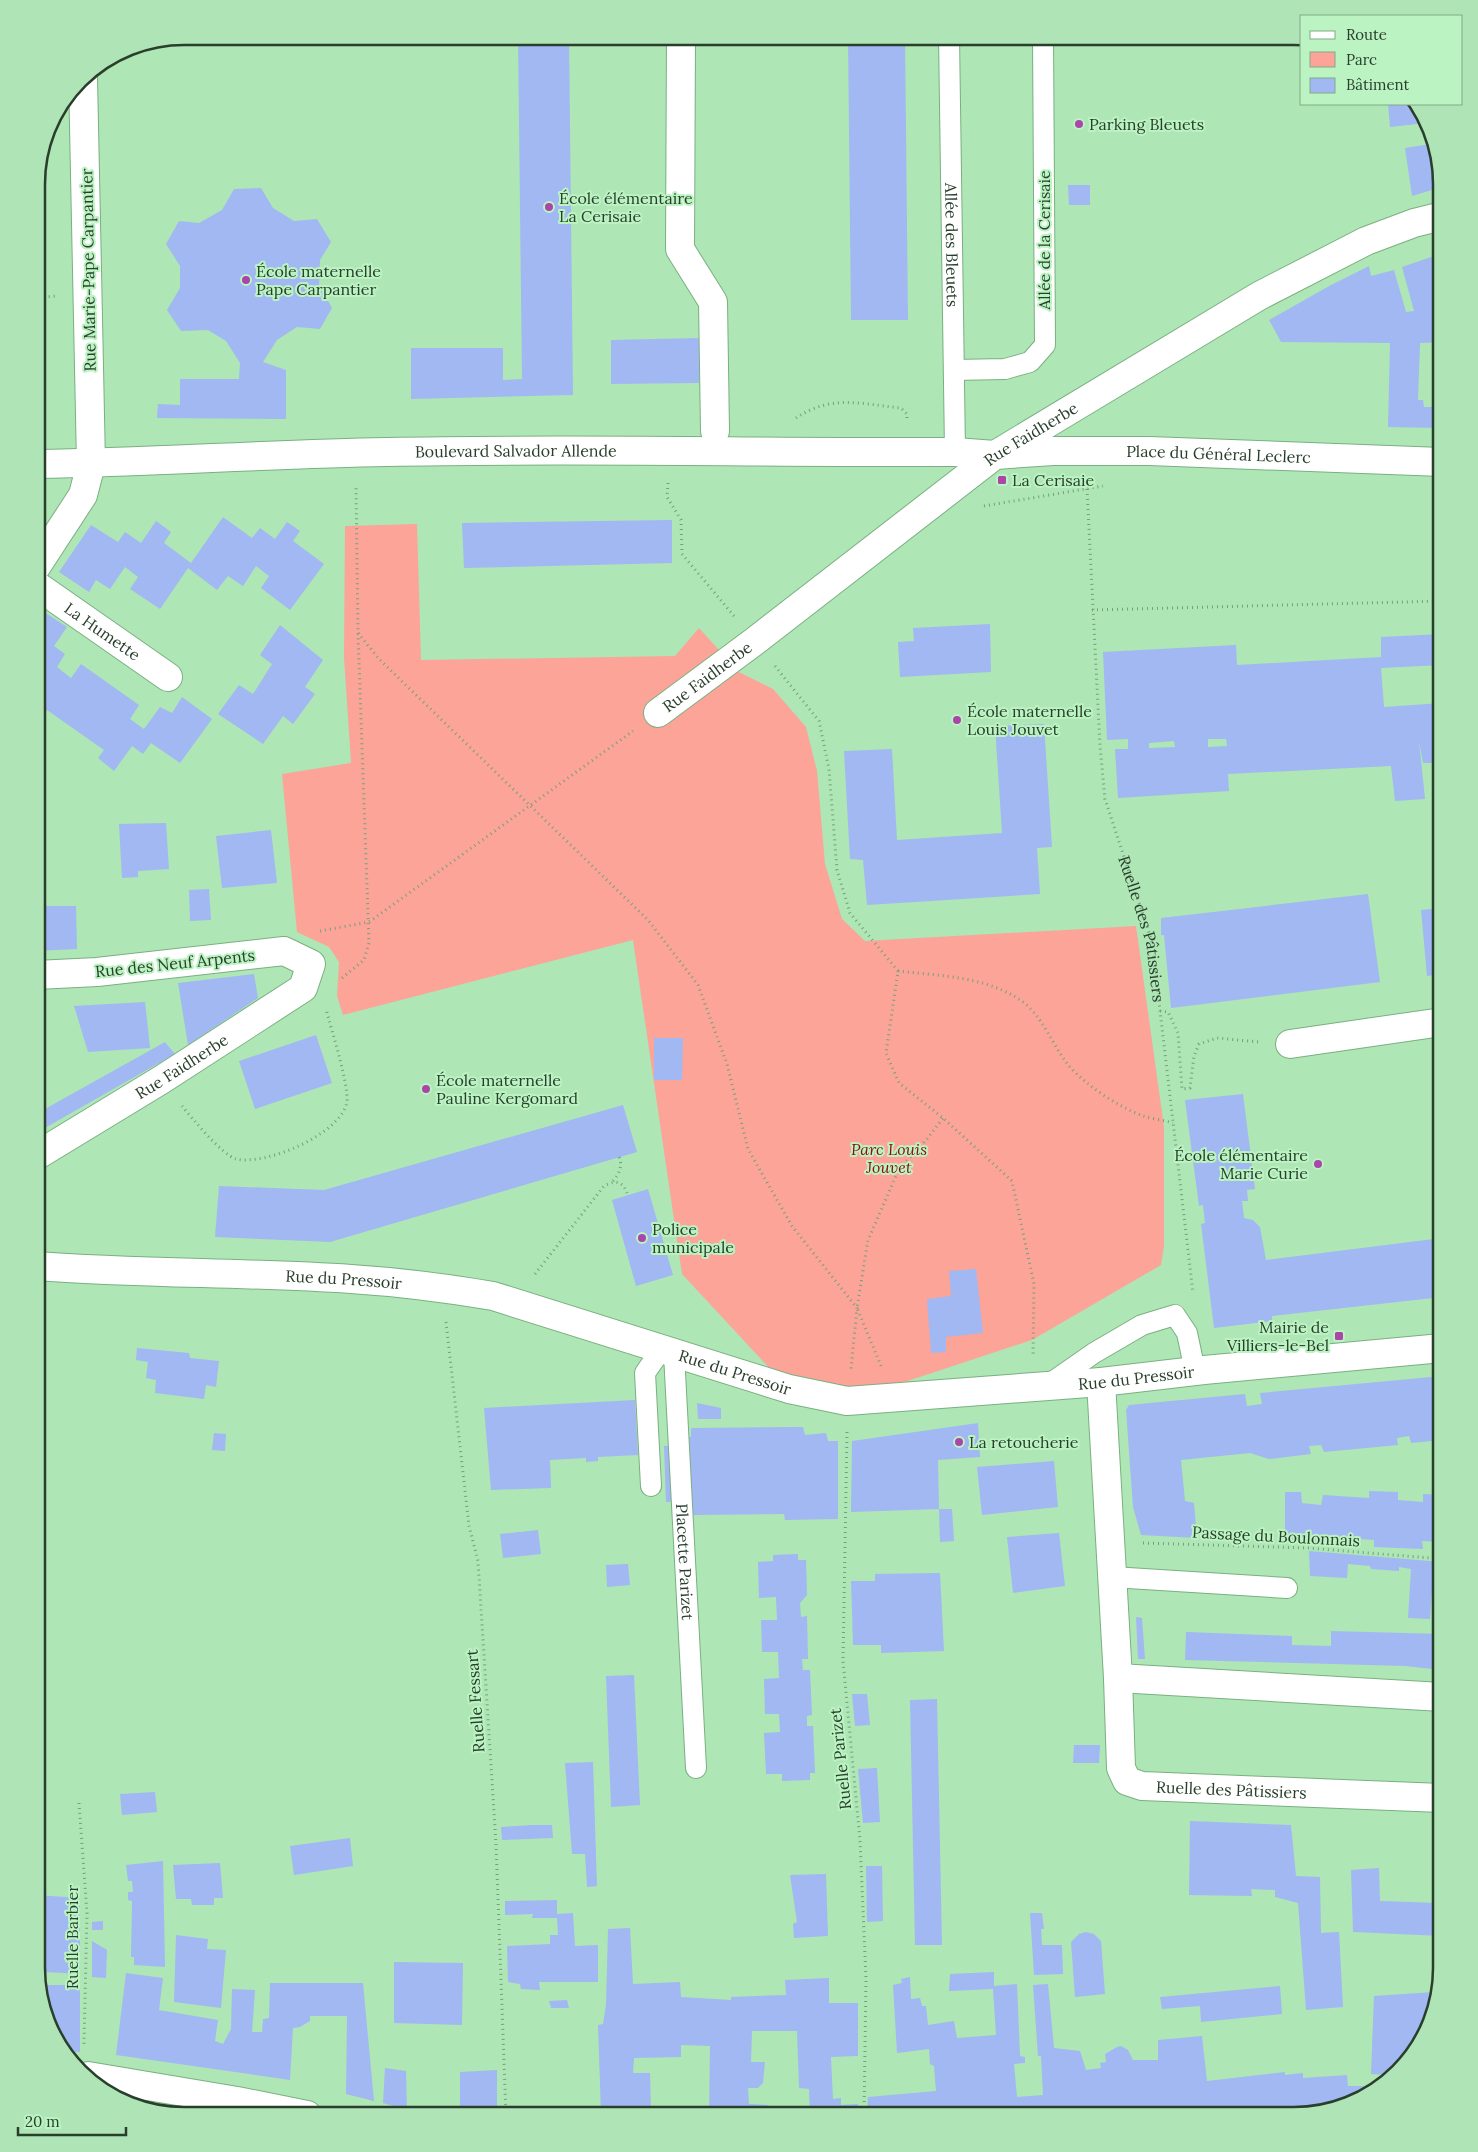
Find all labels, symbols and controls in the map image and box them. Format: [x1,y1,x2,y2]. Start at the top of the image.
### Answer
legend [1300,15,1463,105]
text: Route [1346,25,1387,44]
text: Parc [1346,50,1377,69]
text: Bâtiment [1346,75,1409,94]
place label: Parking Bleuets [1089,114,1204,134]
marker: Parking Bleuets [1073,118,1085,130]
street label: Rue Marie-Pape Carpantier [76,168,100,372]
street label: Allée de la Cerisaie [1034,170,1054,311]
street label: Allée des Bleuets [941,181,963,307]
place label: École élémentaire La Cerisaie [559,188,693,226]
marker: École élémentaire La Cerisaie [543,201,555,213]
place label: École maternelle Pape Carpantier [256,261,381,299]
marker: École maternelle Pape Carpantier [240,274,252,286]
street label: Rue Faidherbe [980,397,1082,470]
street label: Boulevard Salvador Allende [415,440,617,461]
street label: Place du Général Leclerc [1126,441,1311,467]
place label: La Cerisaie [1012,470,1095,490]
marker: La Cerisaie [996,474,1008,486]
street label: La Humette [61,598,145,665]
street label: Rue Faidherbe [658,637,756,716]
place label: École maternelle Louis Jouvet [967,701,1092,739]
marker: École maternelle Louis Jouvet [951,714,963,726]
street label: Ruelle des Pâtissiers [1114,853,1169,1003]
street label: Rue des Neuf Arpents [94,945,256,981]
street label: Rue Faidherbe [132,1029,232,1103]
place label: École maternelle Pauline Kergomard [436,1070,578,1108]
marker: École maternelle Pauline Kergomard [420,1083,432,1095]
park label: Parc Louis Jouvet [851,1139,927,1177]
place label: École élémentaire Marie Curie [1174,1145,1308,1183]
marker: École élémentaire Marie Curie [1312,1158,1324,1170]
place label: Police municipale [652,1219,734,1257]
marker: Police municipale [636,1232,648,1244]
street label: Rue du Pressoir [285,1266,403,1293]
place label: Mairie de Villiers-le-Bel [1226,1317,1329,1355]
marker: Mairie de Villiers-le-Bel [1333,1330,1345,1342]
street label: Rue du Pressoir [676,1345,794,1399]
street label: Rue du Pressoir [1077,1361,1195,1394]
place label: La retoucherie [969,1432,1079,1452]
marker: La retoucherie [953,1436,965,1448]
street label: Placette Parizet [672,1503,698,1621]
street label: Passage du Boulonnais [1192,1522,1360,1550]
street label: Ruelle Fessart [461,1648,489,1753]
street label: Ruelle Parizet [825,1706,855,1811]
street label: Ruelle des Pâtissiers [1156,1777,1307,1803]
street label: Ruelle Barbier [62,1885,82,1989]
scale bar [18,2104,125,2136]
text: 20 m [25,2112,60,2131]

